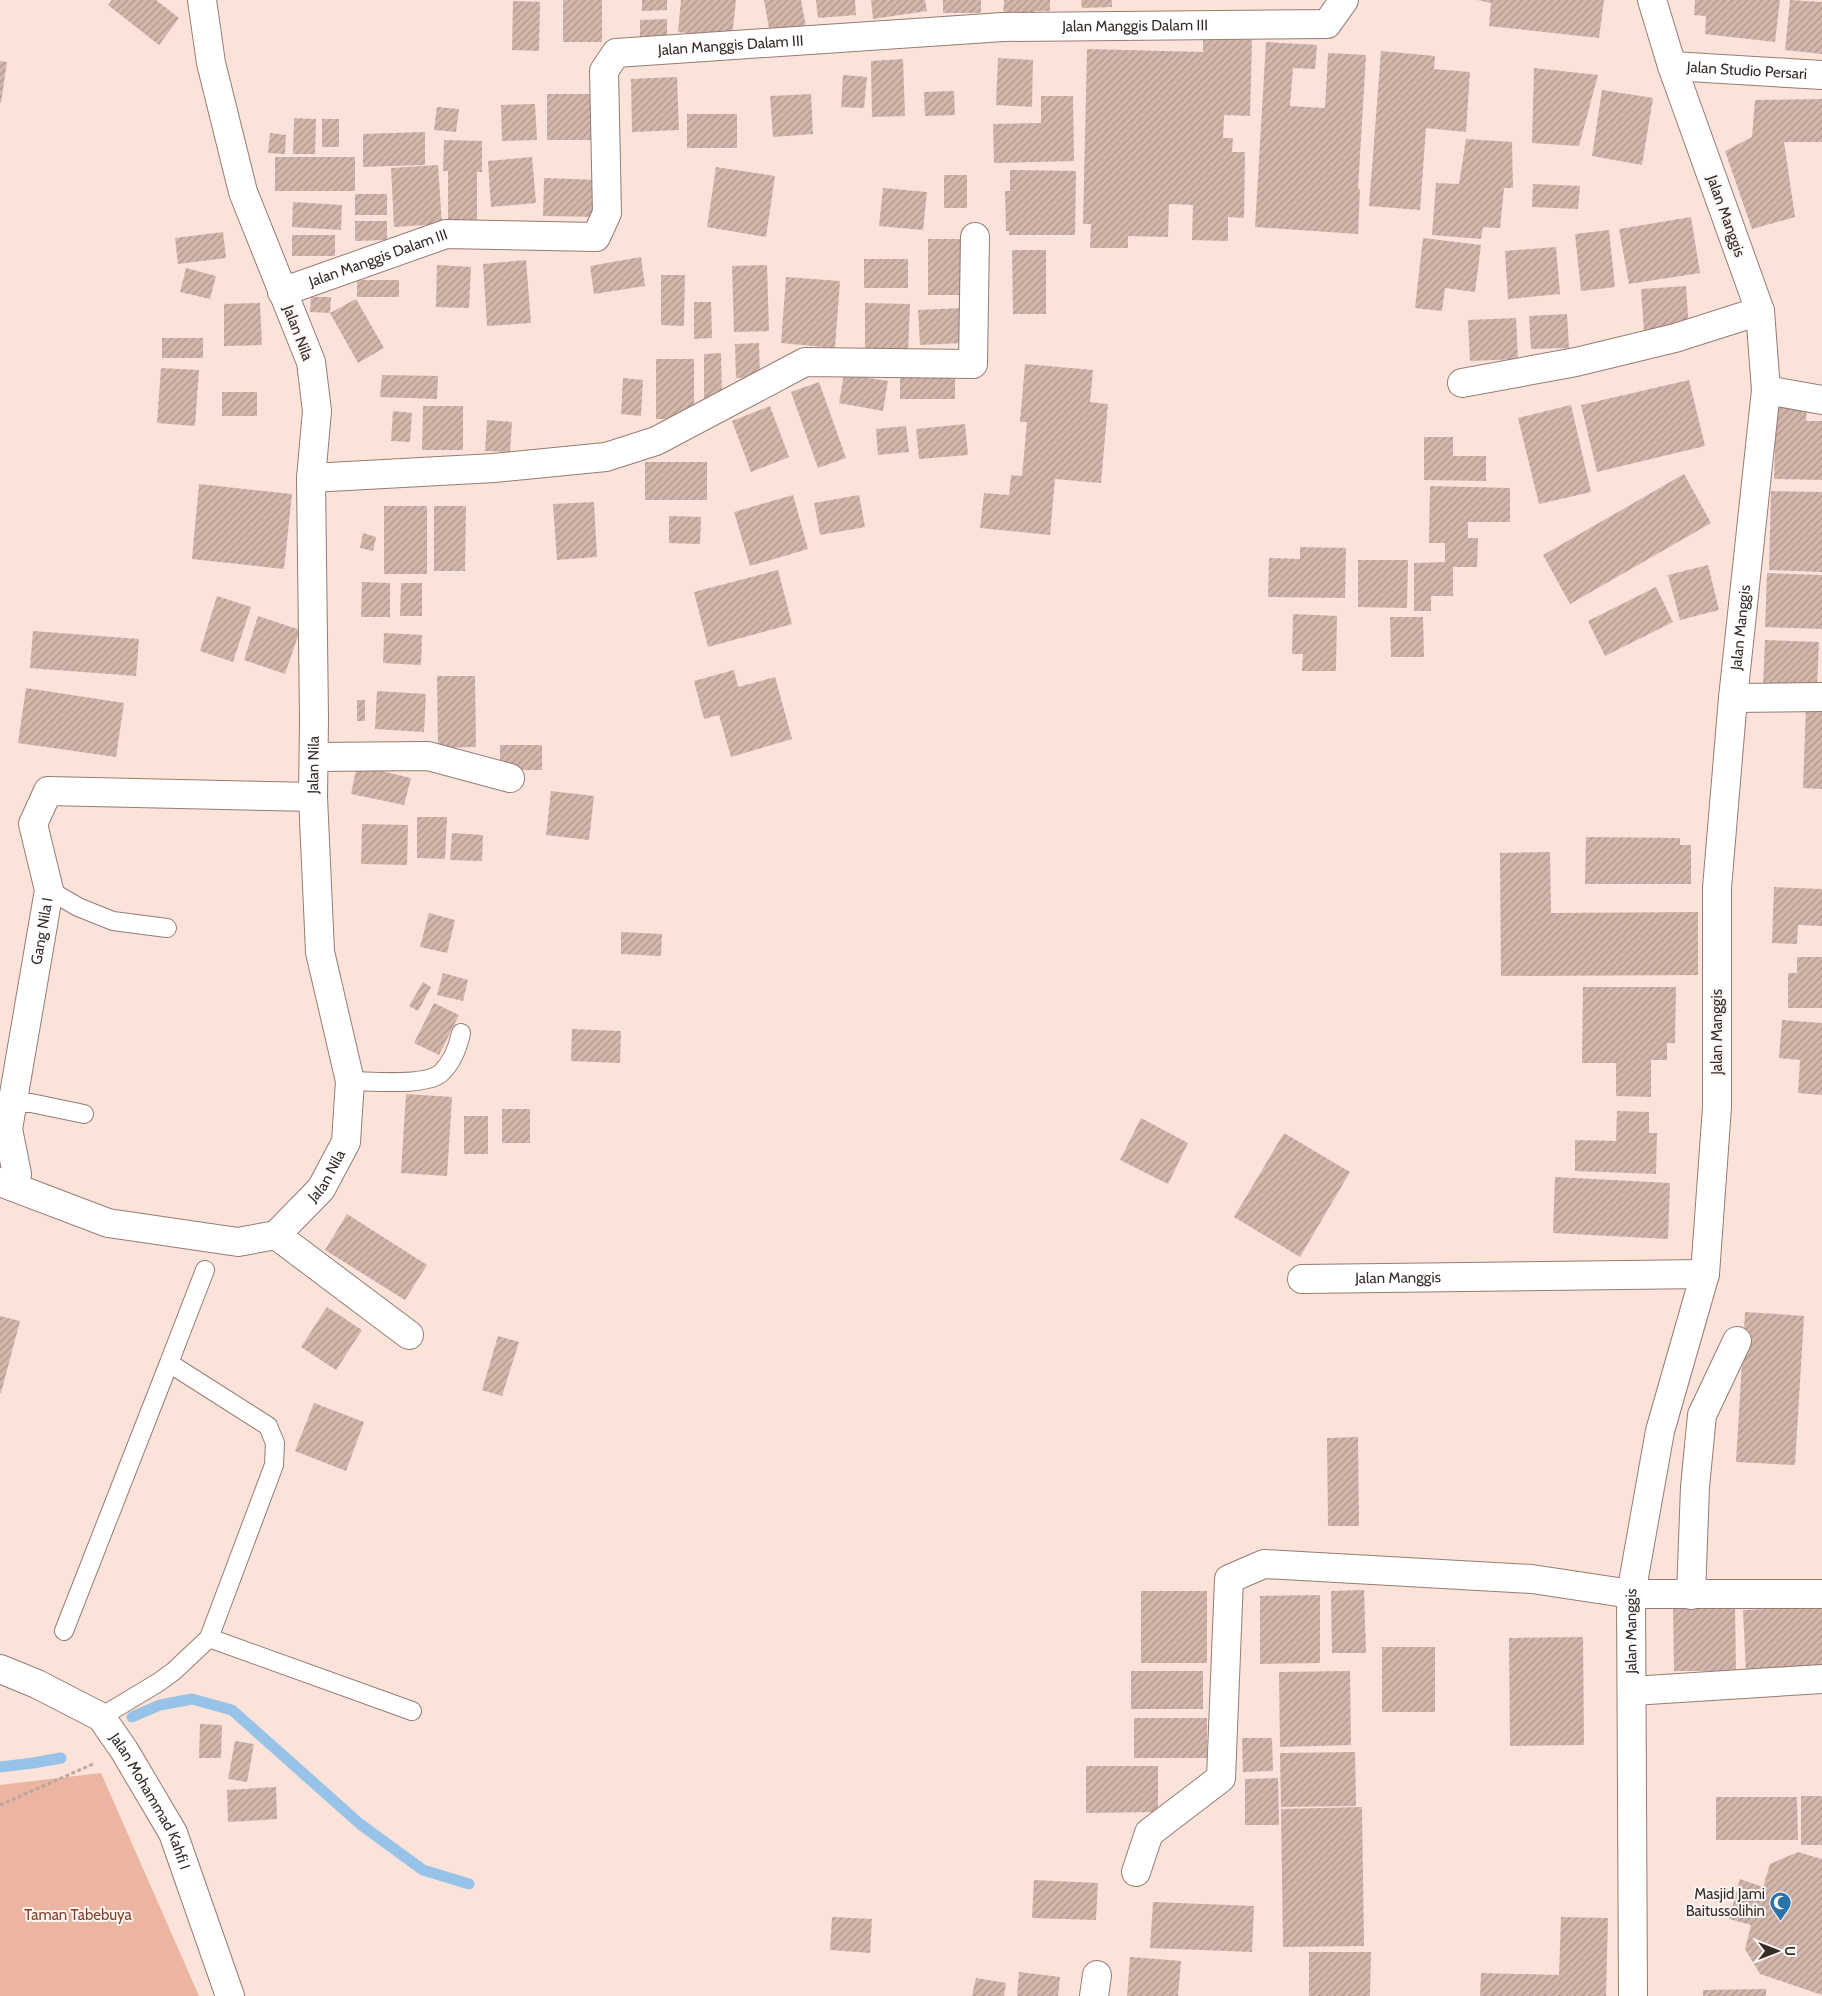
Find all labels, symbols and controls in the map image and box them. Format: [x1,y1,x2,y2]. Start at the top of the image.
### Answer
street label: Jalan Manggis Dalam III [1061,16,1208,35]
street label: Jalan Manggis Dalam III [656,31,804,59]
street label: Jalan Studio Persari [1685,58,1807,83]
street label: Jalan Manggis [1703,172,1749,259]
street label: Jalan Manggis Dalam III [305,225,450,291]
street label: Jalan Nila [279,302,317,364]
street label: Jalan Manggis [1727,584,1754,672]
street label: Jalan Nila [304,735,323,795]
street label: Gang Nila I [27,896,57,966]
street label: Jalan Manggis [1708,989,1726,1076]
street label: Jalan Nila [304,1146,350,1207]
street label: Jalan Manggis [1354,1268,1441,1287]
street label: Jalan Manggis [1622,1587,1641,1675]
street label: Jalan Mohammad Kahfi I [105,1729,194,1872]
place label: Masjid Jami Baitussolihin [1686,1885,1765,1920]
mosque icon: Masjid Jami Baitussolihin [1769,1891,1793,1922]
park label: Taman Tabebuya [24,1906,133,1924]
north arrow [1752,1926,1802,1976]
text: U [1781,1946,1799,1956]

